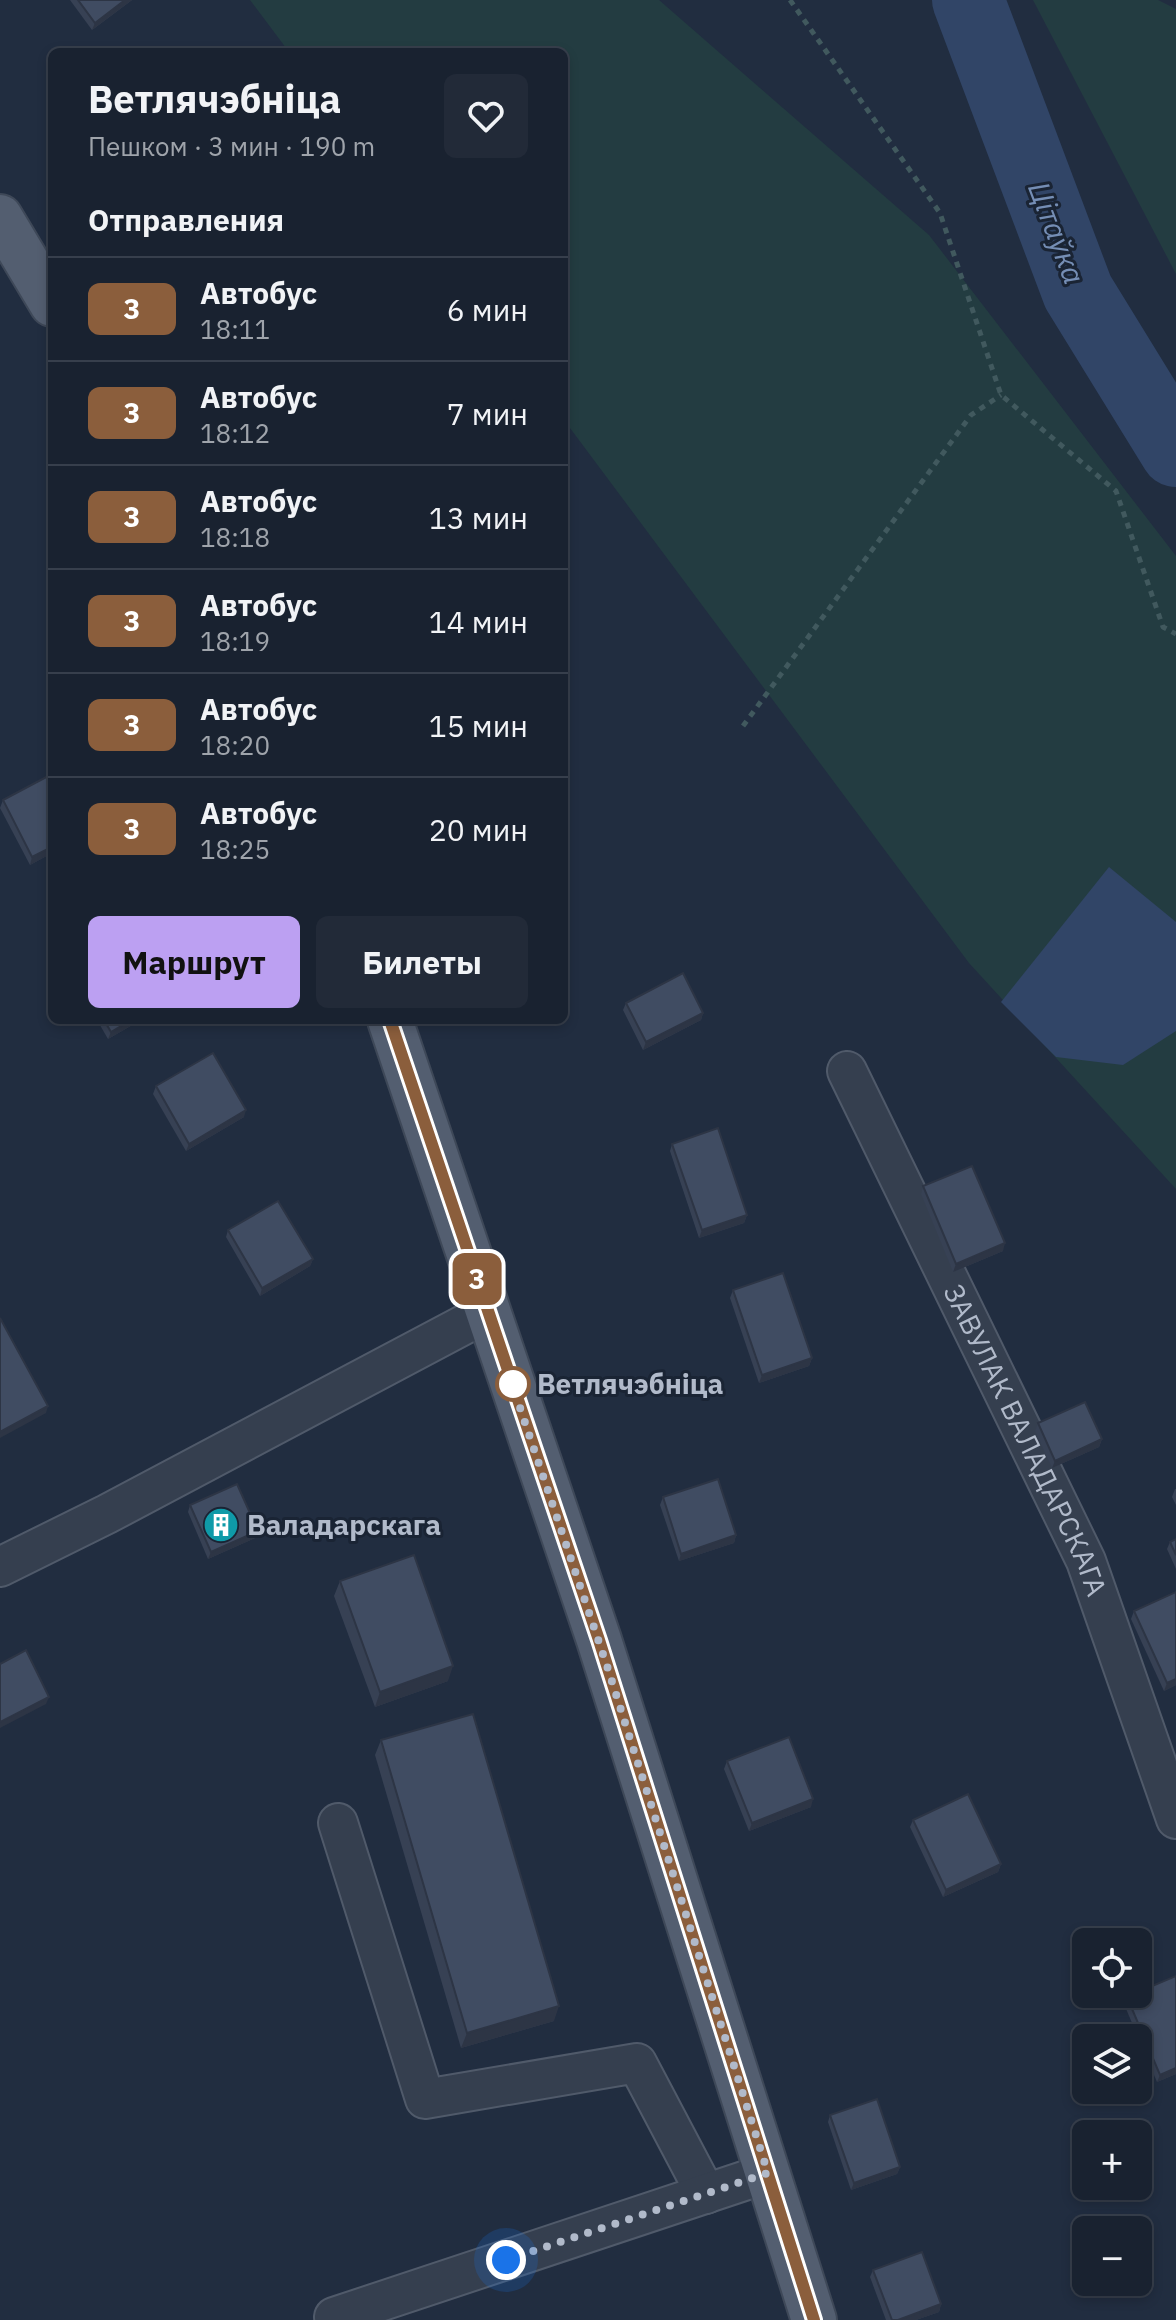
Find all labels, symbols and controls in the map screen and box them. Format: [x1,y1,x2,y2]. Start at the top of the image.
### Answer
text: Ветлячэбніца [88,74,341,123]
button: heart [444,74,528,158]
text: Пешком · 3 мин · 190 m [88,129,375,163]
water label: Цітаўка [1020,176,1095,289]
text: Отправления [88,200,284,239]
text: Автобус [200,273,317,312]
text: 3 [124,290,140,327]
text: 6 мин [447,290,528,329]
text: 18:11 [200,312,270,346]
text: Автобус [200,377,317,416]
text: 3 [124,394,140,431]
text: 7 мин [447,394,528,433]
text: 18:12 [200,416,270,450]
text: Автобус [200,481,317,520]
text: 3 [124,498,140,535]
text: 13 мин [429,498,528,537]
text: 18:18 [200,520,270,554]
text: Автобус [200,585,317,624]
text: 3 [124,602,140,639]
text: 14 мин [429,602,528,641]
text: 18:19 [200,624,270,658]
text: Автобус [200,689,317,728]
text: 3 [124,706,140,743]
text: 15 мин [429,706,528,745]
text: 18:20 [200,728,270,762]
text: Автобус [200,793,317,832]
text: 3 [124,810,140,847]
text: 20 мин [429,810,528,849]
text: 18:25 [200,832,270,866]
button: Маршрут [88,916,300,1008]
button: Билеты [316,916,528,1008]
line badge: 3 [451,1253,503,1305]
text: 3 [469,1260,485,1297]
street label: ЗАВУЛАК ВАЛАДАРСКАГА [936,1277,1116,1601]
place label: Ветлячэбніца [537,1365,724,1402]
marker: Ветлячэбніца [496,1367,530,1401]
building icon: Валадарскага [202,1506,240,1544]
place label: Валадарскага [247,1506,441,1543]
map controls [1072,1928,1152,2296]
button: locate [1072,1928,1152,2008]
button: layers [1072,2024,1152,2104]
button: + [1072,2120,1152,2200]
button: − [1072,2216,1152,2296]
your location [486,2240,526,2280]

